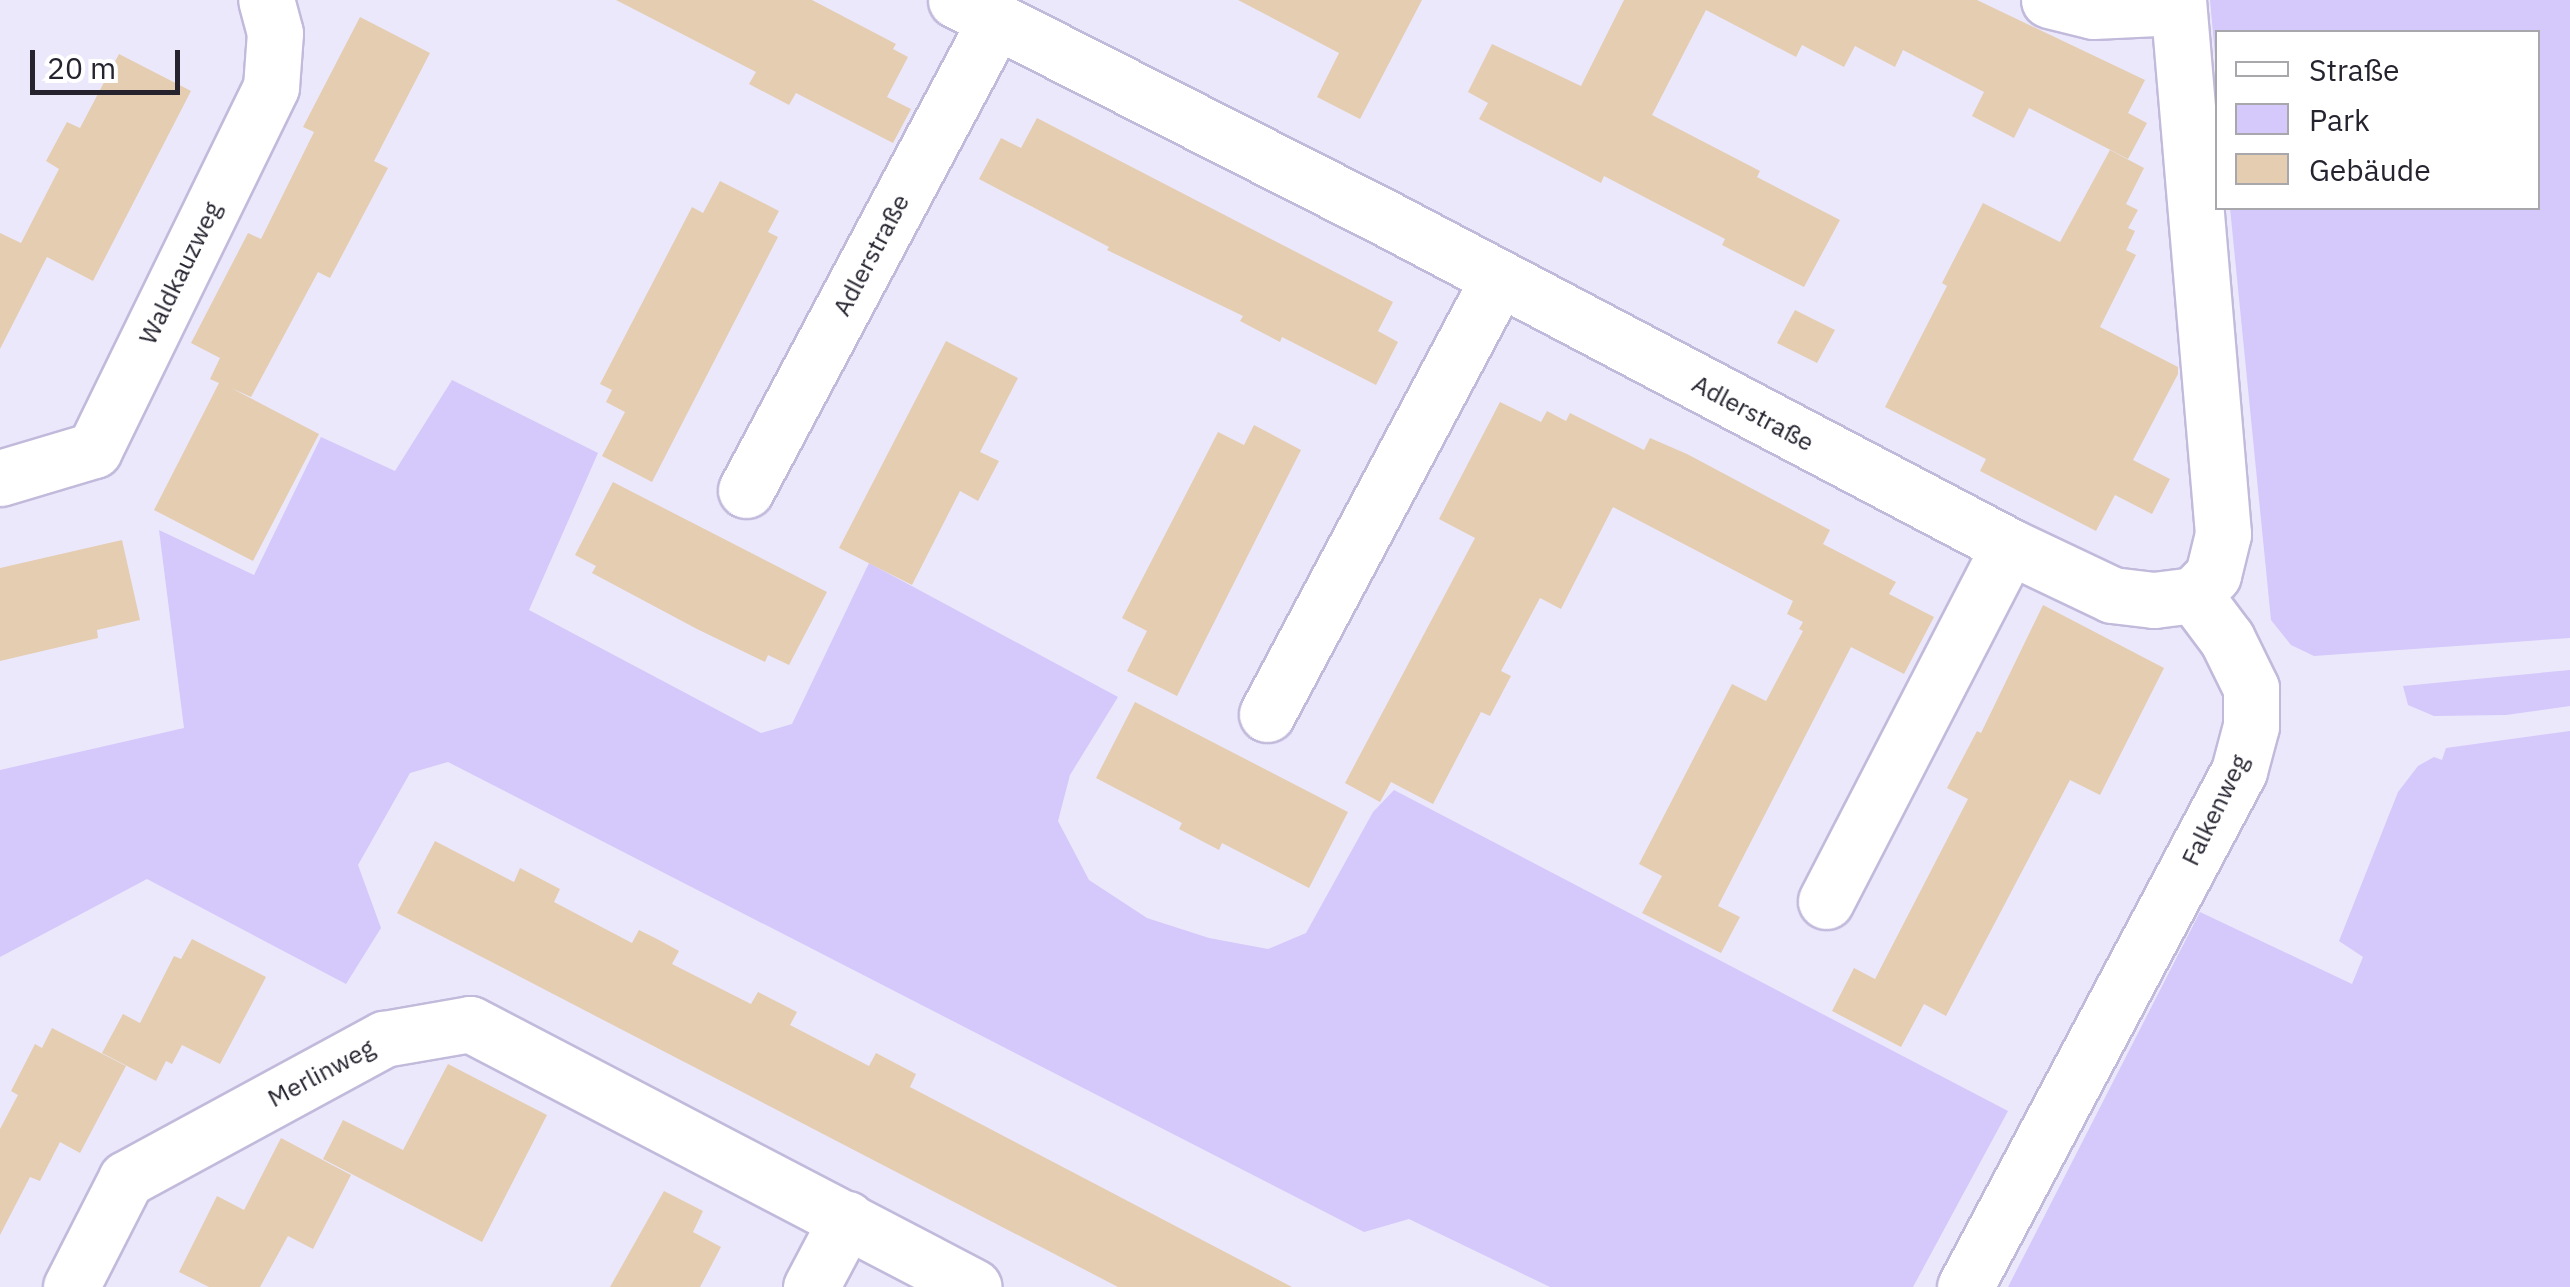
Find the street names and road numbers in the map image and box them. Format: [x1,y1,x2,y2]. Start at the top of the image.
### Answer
street label: Adlerstraße [827,189,915,321]
street label: Waldkauzweg [133,197,227,349]
street label: Adlerstraße [1687,369,1819,457]
street label: Falkenweg [2175,750,2255,870]
street label: Merlinweg [263,1032,379,1114]

